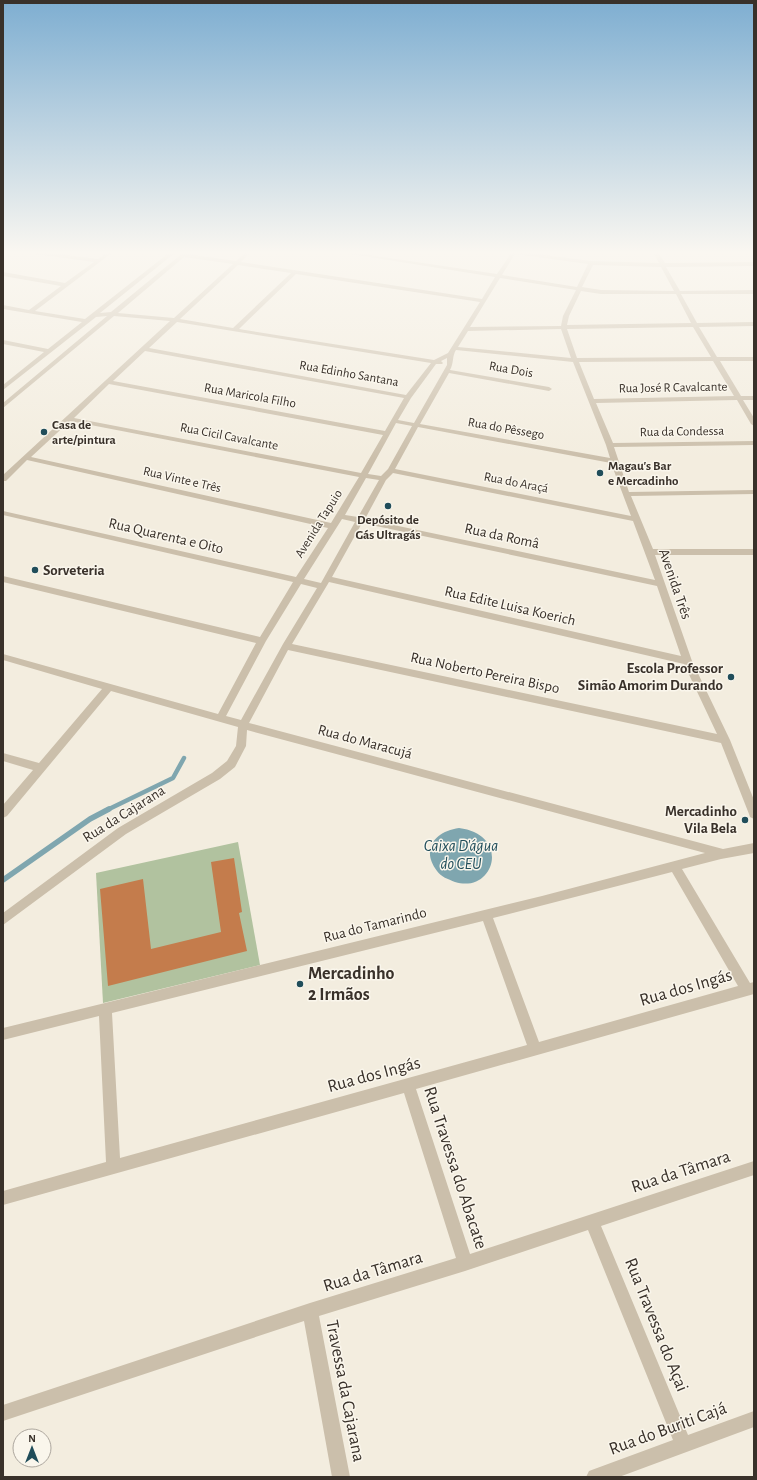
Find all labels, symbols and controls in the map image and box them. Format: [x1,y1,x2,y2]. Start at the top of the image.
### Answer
street label: Rua Edinho Santana [298,359,400,389]
street label: Rua Dois [488,360,534,380]
street label: Rua José R Cavalcante [619,381,727,395]
street label: Rua Maricola Filho [203,382,297,410]
street label: Rua do Pêssego [467,416,545,442]
place label: Casa de arte/pintura [52,419,116,447]
street label: Rua Cicil Cavalcante [179,421,279,453]
street label: Rua da Condessa [640,425,724,439]
marker: Casa de arte/pintura [39,427,49,437]
place label: Magau's Bar e Mercadinho [608,460,679,488]
street label: Rua Vinte e Três [142,465,222,495]
marker: Magau's Bar e Mercadinho [595,468,605,478]
street label: Rua do Araçá [483,470,549,496]
street label: Avenida Tapuio [293,488,345,560]
marker: Depósito de Gás Ultragás [383,501,393,511]
place label: Depósito de Gás Ultragás [355,514,421,542]
street label: Rua Quarenta e Oito [107,516,225,556]
street label: Rua da Româ [463,521,541,551]
street label: Avenida Três [656,547,694,621]
place label: Sorveteria [43,563,105,578]
marker: Sorveteria [30,565,40,575]
street label: Rua Edite Luisa Koerich [443,584,577,628]
street label: Rua Noberto Pereira Bispo [409,650,561,696]
place label: Escola Professor Simão Amorim Durando [578,661,724,693]
marker: Escola Professor Simão Amorim Durando [726,672,736,682]
street label: Rua do Maracujá [316,722,414,762]
street label: Rua da Cajarana [80,783,168,845]
place label: Mercadinho Vila Bela [665,804,737,836]
marker: Mercadinho Vila Bela [740,815,750,825]
water label: Caixa D'água do CEU [424,838,498,872]
street label: Rua do Tamarindo [322,905,428,945]
place label: Mercadinho 2 Irmãos [308,965,395,1004]
street label: Rua dos Ingás [638,966,734,1010]
marker: Mercadinho 2 Irmãos [295,979,305,989]
street label: Rua dos Ingás [326,1054,422,1096]
street label: Rua Travessa do Abacate [420,1085,490,1251]
street label: Rua da Tâmara [629,1148,733,1196]
street label: Rua da Tâmara [321,1248,425,1296]
street label: Rua Travessa do Açai [621,1256,691,1394]
street label: Travessa da Cajarana [322,1318,368,1464]
street label: Rua do Buriti Cajá [607,1399,729,1459]
north arrow [12,1428,52,1468]
text: N [28,1433,36,1444]

